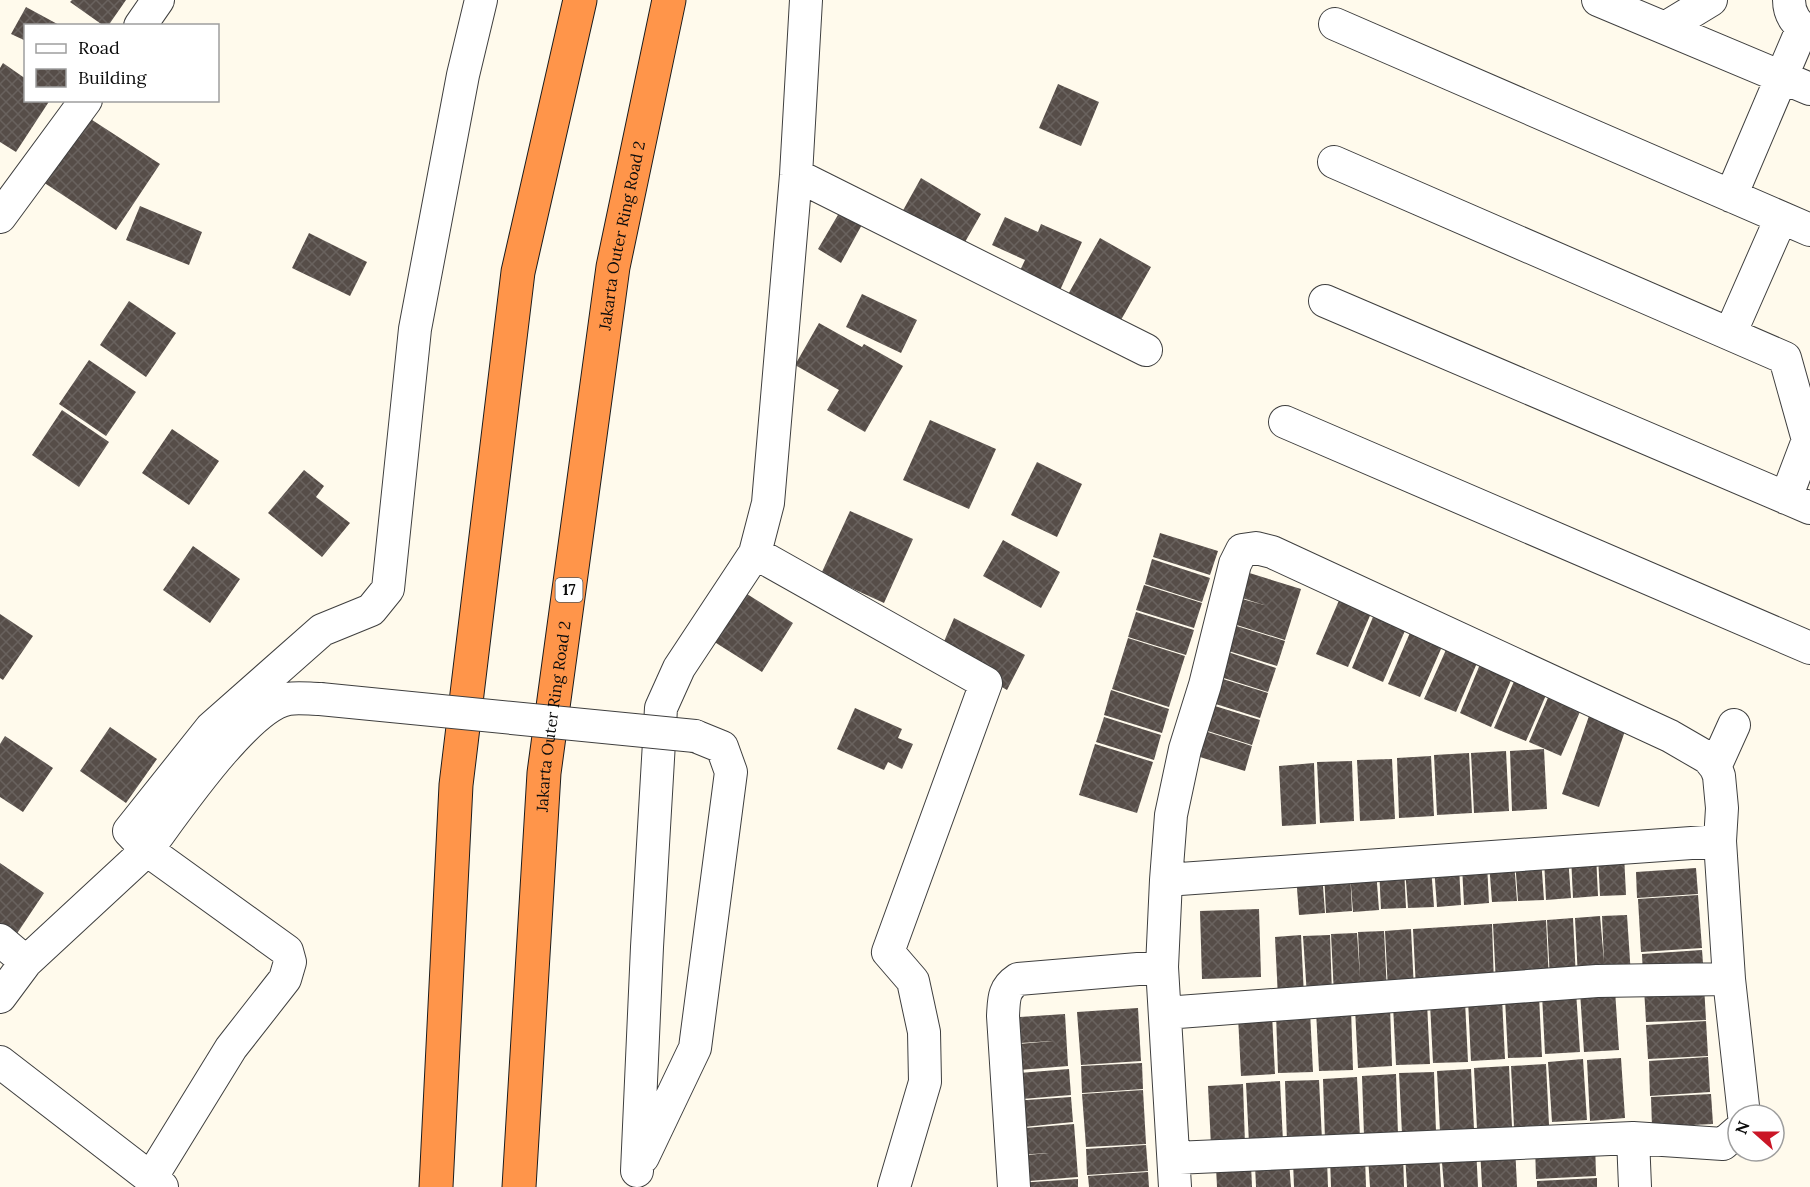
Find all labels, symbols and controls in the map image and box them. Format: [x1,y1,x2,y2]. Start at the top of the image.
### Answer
legend [24,24,219,102]
text: Road [78,36,120,59]
text: Building [78,66,148,89]
street label: Jakarta Outer Ring Road 2 [594,139,649,332]
road number: 17 [556,578,582,602]
street label: Jakarta Outer Ring Road 2 [532,620,575,813]
north arrow [1726,1103,1786,1163]
text: N [1730,1118,1754,1137]

